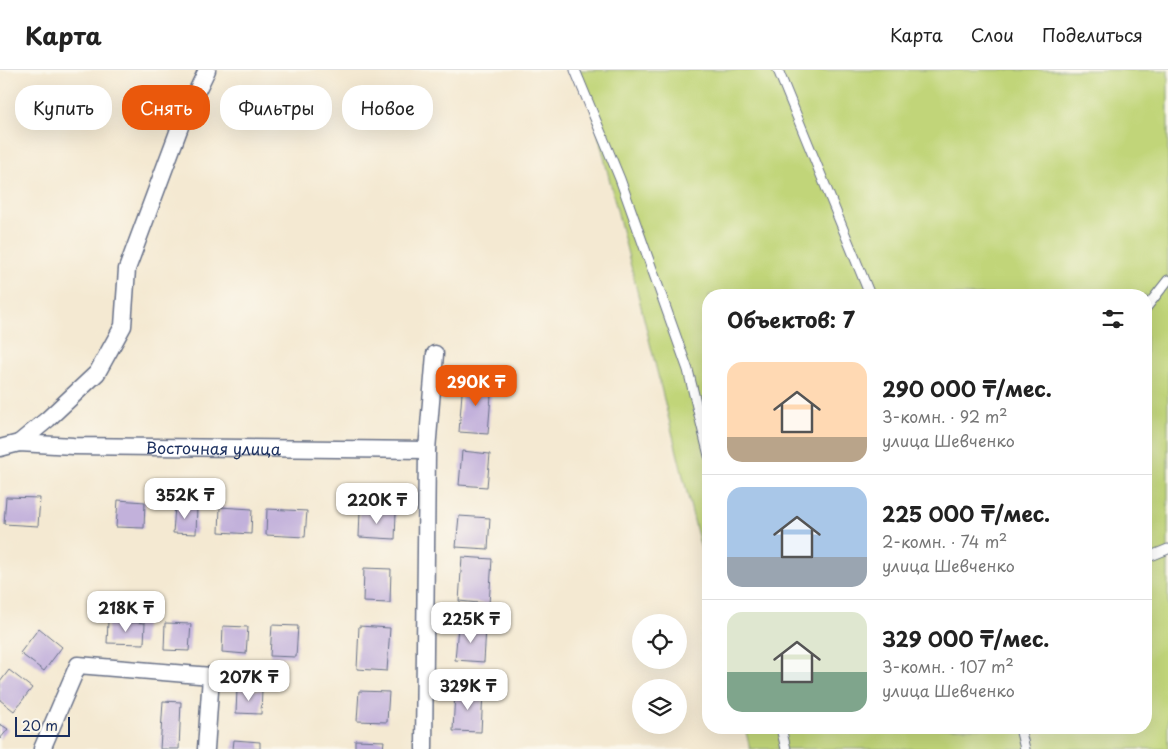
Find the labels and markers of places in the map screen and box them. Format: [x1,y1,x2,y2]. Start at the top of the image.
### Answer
pin: 290K ₸ [435,364,517,407]
pin: 352K ₸ [144,478,226,520]
pin: 220K ₸ [336,482,418,525]
pin: 218K ₸ [85,590,167,633]
pin: 225K ₸ [430,602,512,644]
pin: 207K ₸ [208,660,290,702]
pin: 329K ₸ [427,668,509,711]

